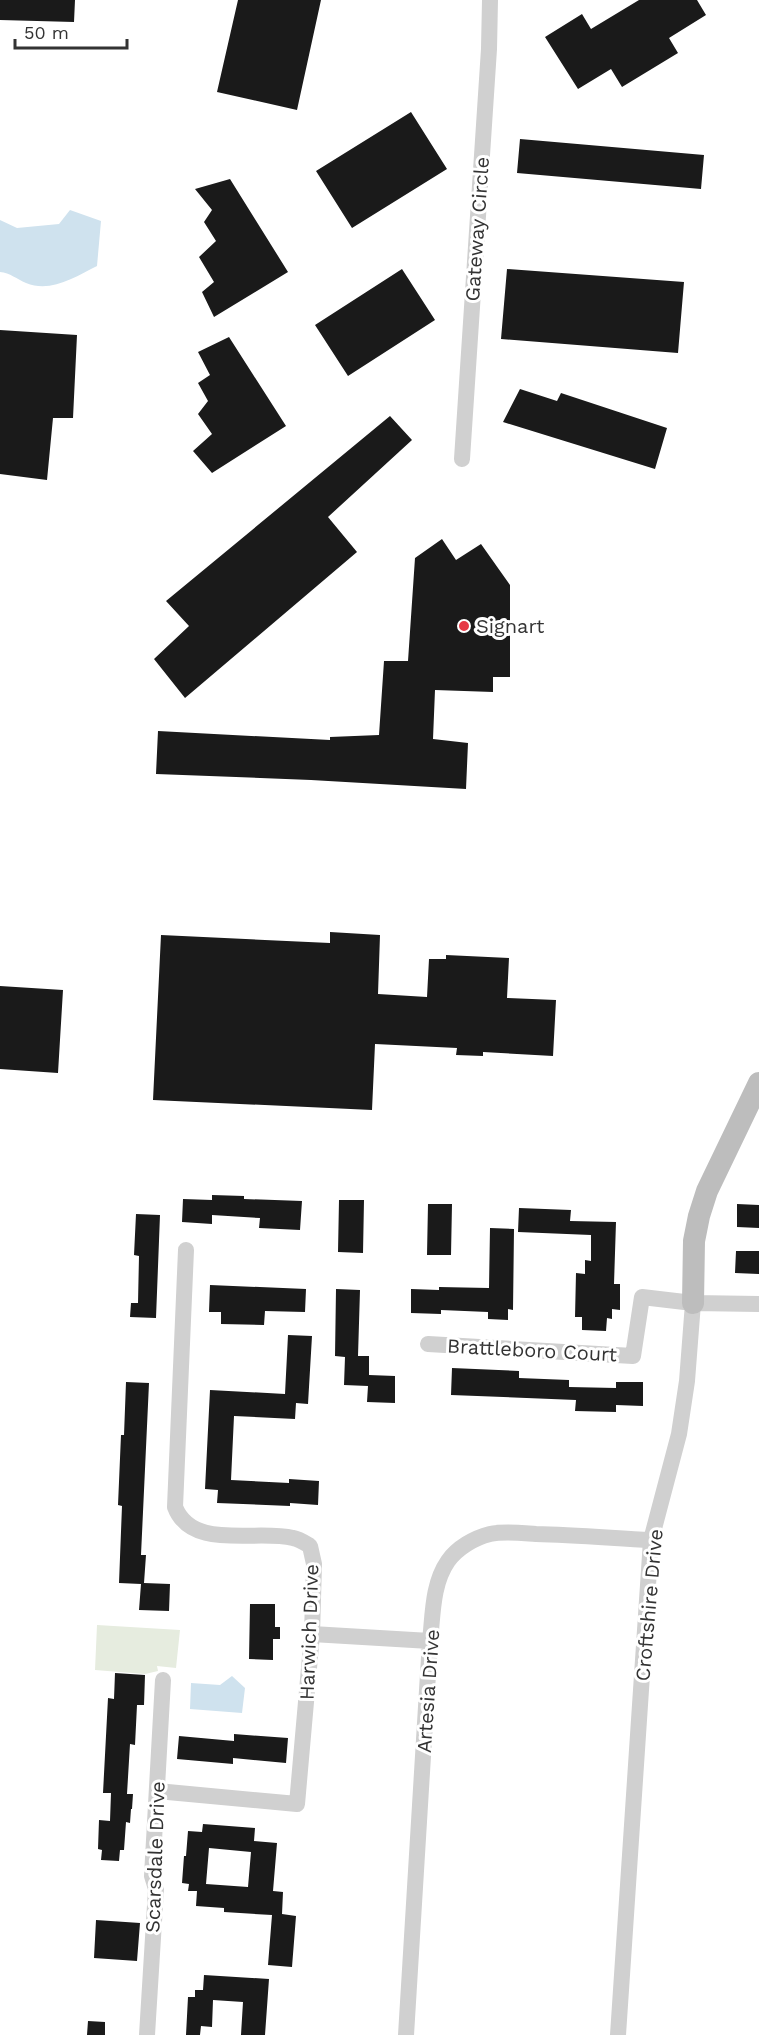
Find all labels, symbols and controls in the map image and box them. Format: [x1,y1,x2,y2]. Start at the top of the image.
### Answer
scale bar [15,12,128,50]
text: 50 m [24,22,69,43]
street label: Gateway Circle [460,156,494,302]
place label: Signart [476,614,545,638]
marker: Signart [457,619,471,633]
street label: Brattleboro Court [446,1334,618,1366]
street label: Croftshire Drive [630,1528,668,1682]
street label: Harwich Drive [295,1564,323,1700]
street label: Artesia Drive [412,1628,444,1754]
street label: Scarsdale Drive [140,1781,170,1933]

